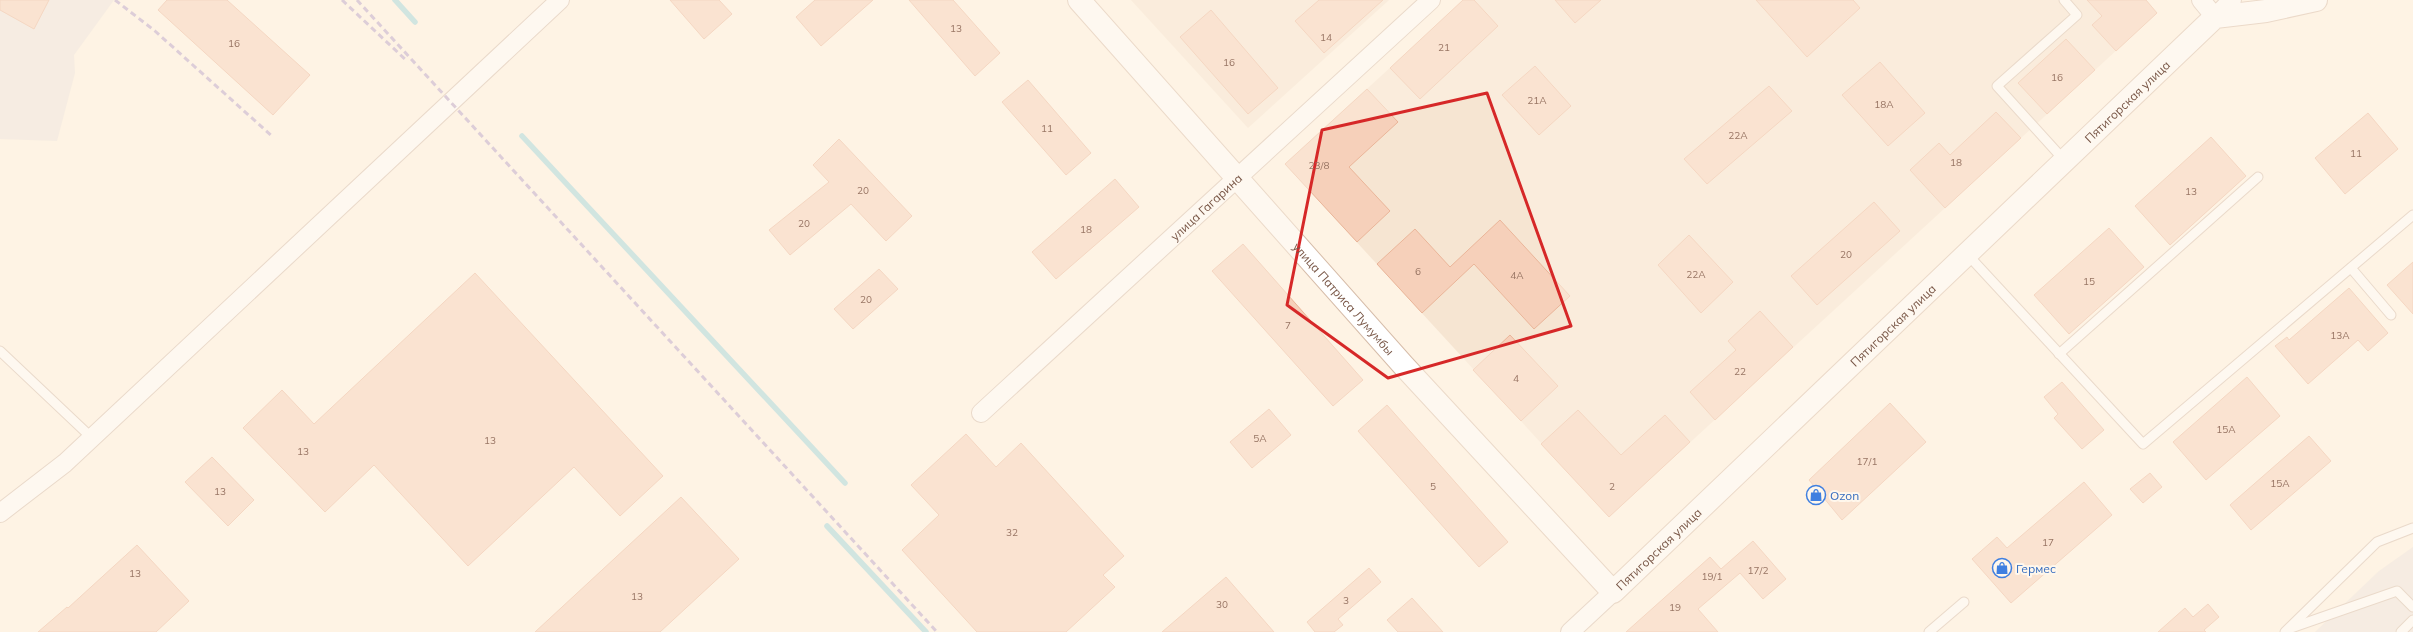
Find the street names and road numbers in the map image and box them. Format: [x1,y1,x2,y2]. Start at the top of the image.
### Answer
street label: Пятигорская улица [2081,57,2173,145]
street label: улица Гагарина [1167,170,1245,243]
street label: улица Патриса Лумумбы [1290,239,1398,358]
street label: Пятигорская улица [1847,281,1939,369]
street label: Пятигорская улица [1612,504,1704,593]

